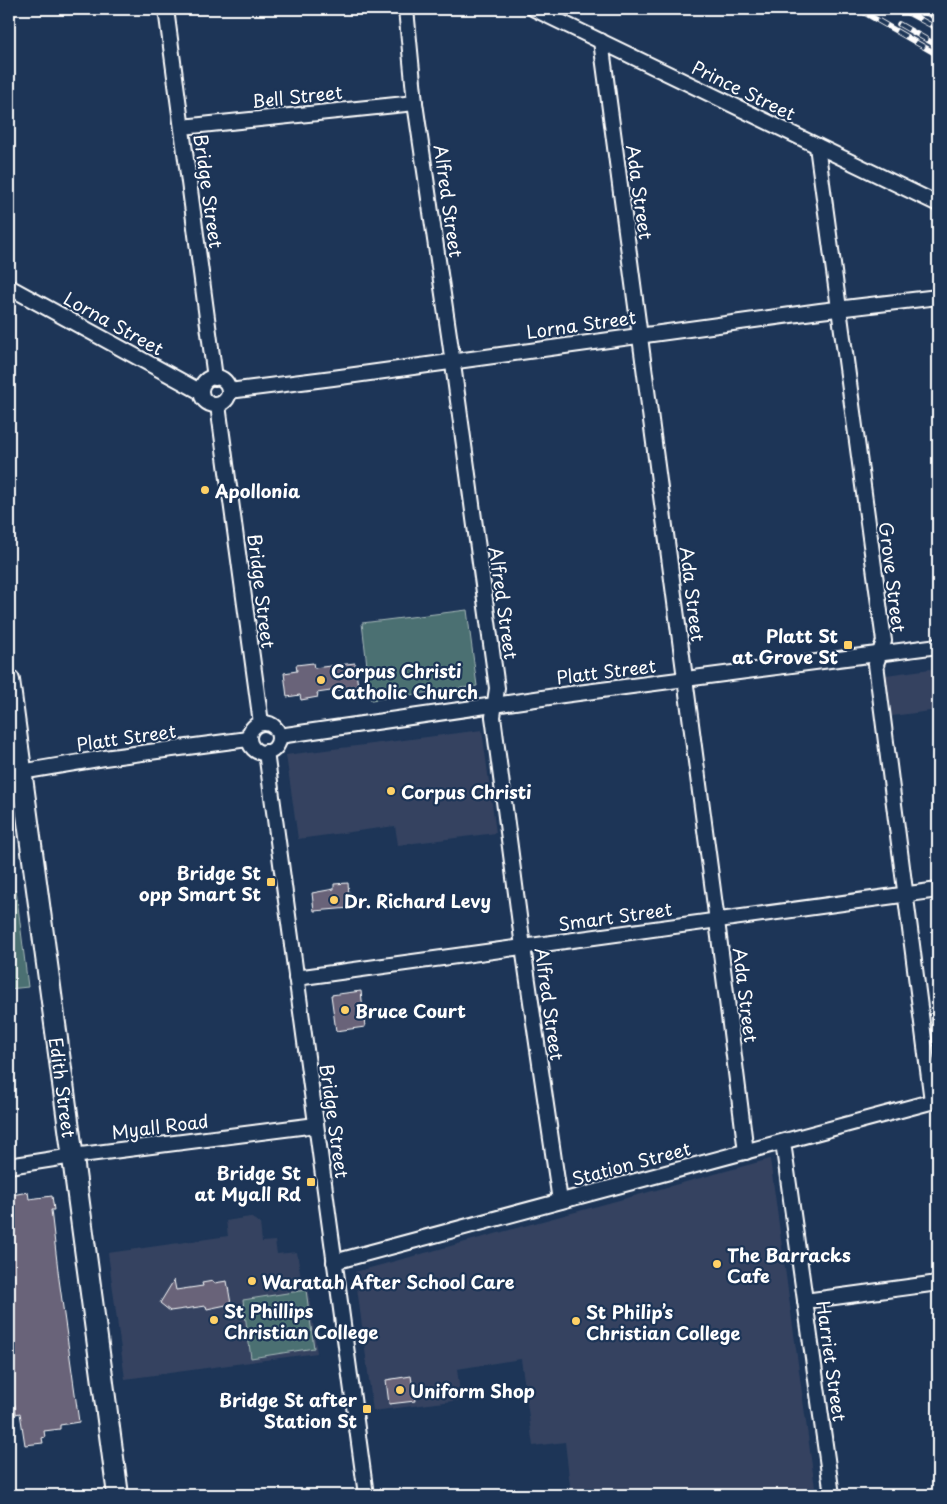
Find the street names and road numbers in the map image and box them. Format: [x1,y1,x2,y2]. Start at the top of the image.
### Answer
street label: Prince Street [688,53,800,127]
street label: Bell Street [250,78,344,114]
street label: Bridge Street [188,132,230,250]
street label: Alfred Street [428,143,470,259]
street label: Ada Street [620,143,660,241]
street label: Lorna Street [59,284,169,362]
street label: Lorna Street [524,303,638,345]
street label: Grove Street [873,520,913,634]
street label: Bridge Street [242,532,282,650]
street label: Alfred Street [483,545,525,661]
street label: Ada Street [674,545,712,643]
street label: Platt Street [555,651,657,691]
street label: Platt Street [74,717,178,757]
street label: Smart Street [556,895,674,937]
street label: Alfred Street [529,946,571,1062]
street label: Ada Street [727,946,765,1044]
street label: Edith Street [43,1035,84,1139]
street label: Bridge Street [314,1062,356,1180]
street label: Myall Road [110,1107,210,1145]
street label: Station Street [569,1134,693,1192]
street label: Harriet Street [810,1299,854,1423]

